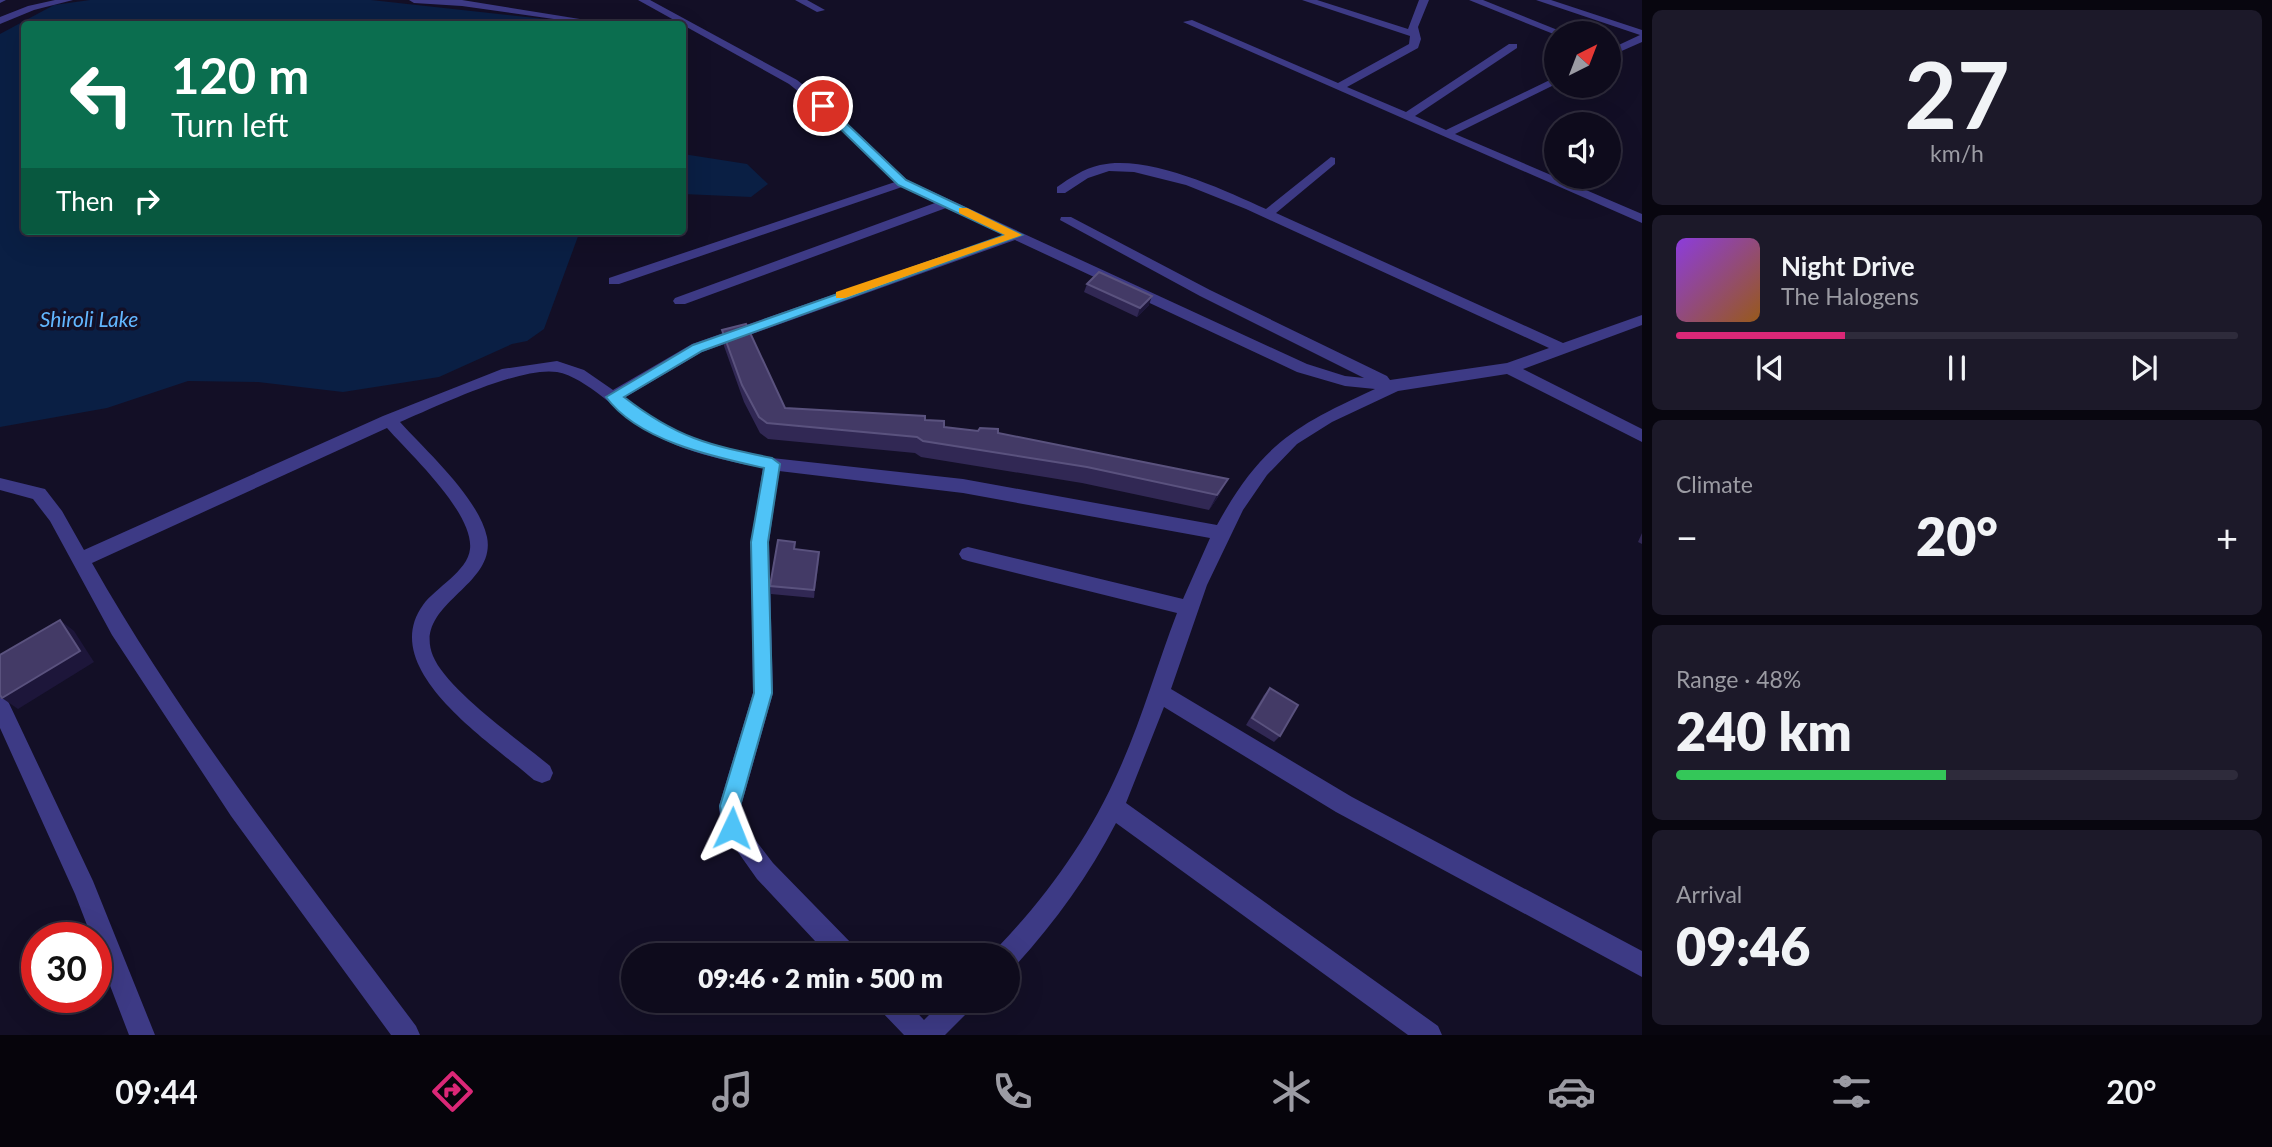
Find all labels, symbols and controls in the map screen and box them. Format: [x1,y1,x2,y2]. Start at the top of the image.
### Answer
north arrow [1544,21,1620,98]
map controls [1544,21,1621,189]
text: 27 [1904,39,2010,148]
text: 120 m [171,46,309,104]
icon: left [56,49,147,140]
pin [793,76,853,136]
icon: arrive [804,87,842,125]
text: Turn left [171,105,288,144]
button: sound [1544,112,1621,189]
text: km/h [1930,139,1984,167]
icon: right [128,182,166,220]
text: Then [56,185,114,217]
text: Night Drive [1781,250,1915,282]
text: The Halogens [1781,282,1919,310]
water label: Shiroli Lake [40,306,138,331]
icon: previous [1751,349,1789,387]
icon: pause [1938,349,1976,387]
icon: next [2125,349,2163,387]
text: Climate [1676,470,1753,498]
text: 20° [1916,505,1998,567]
text: − [1676,514,1698,560]
text: + [2216,514,2238,560]
text: Range · 48% [1676,665,1801,693]
text: 240 km [1676,700,1852,762]
position arrow [695,791,769,865]
text: Arrival [1676,880,1742,908]
text: 09:46 [1676,915,1810,977]
speed limit sign: 30 [21,922,112,1013]
text: 09:46 · 2 min · 500 m [698,962,943,994]
icon: directions [428,1067,477,1116]
icon: music [708,1067,757,1116]
icon: phone [988,1067,1037,1116]
icon: climate [1267,1067,1316,1116]
icon: car [1547,1067,1596,1116]
icon: filters [1827,1067,1876,1116]
text: 09:44 [115,1072,198,1111]
text: 20° [2106,1072,2157,1111]

